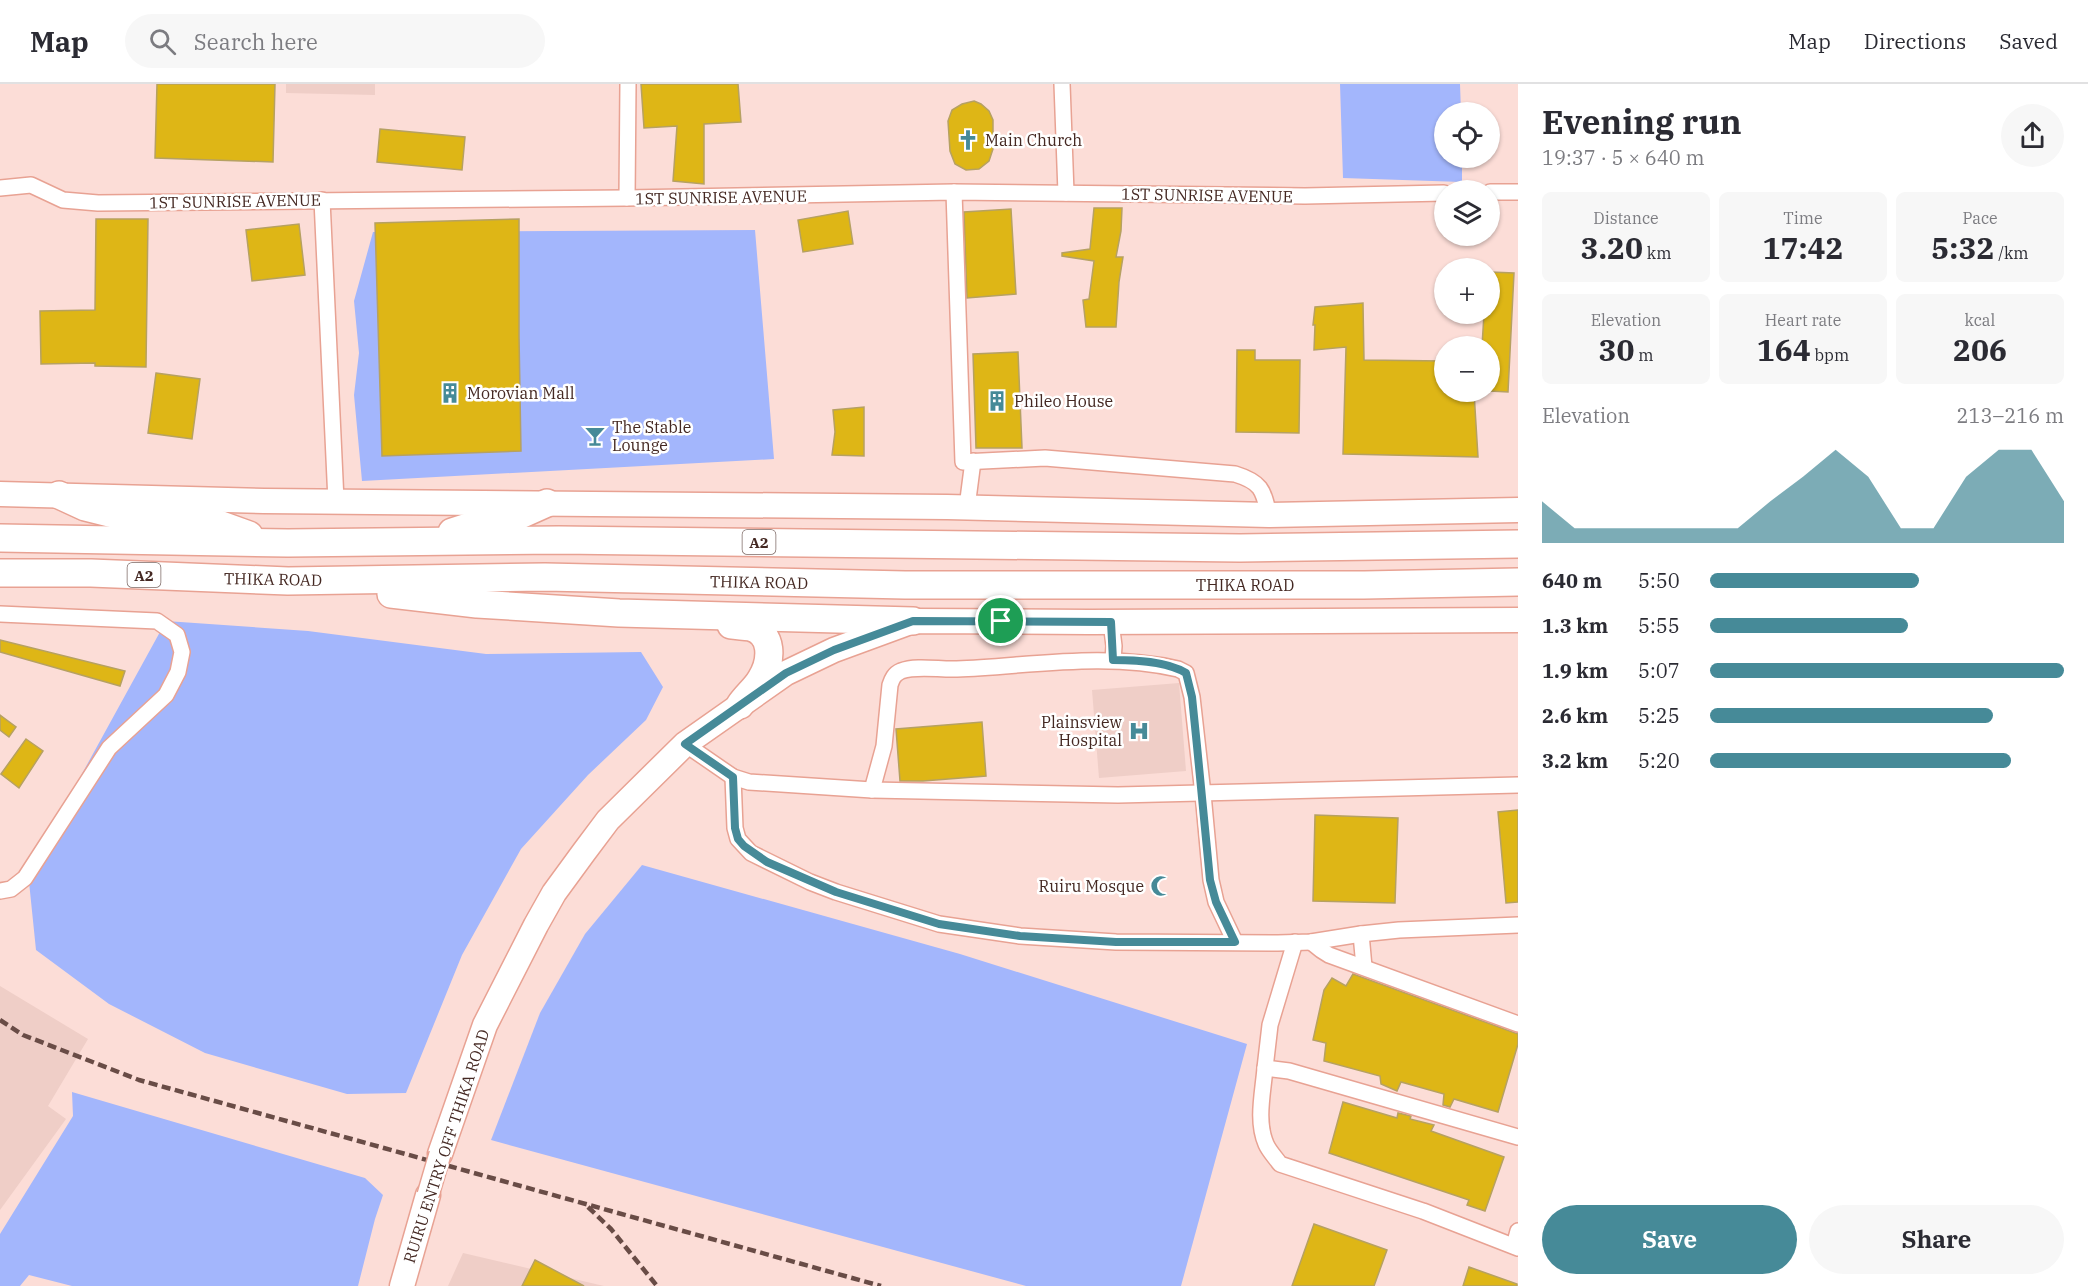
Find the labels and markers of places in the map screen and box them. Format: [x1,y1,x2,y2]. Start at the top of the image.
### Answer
church icon: Main Church [956,128,980,152]
place label: Main Church [985,130,1082,150]
building icon: Morovian Mall [438,381,462,405]
place label: Morovian Mall [467,383,575,403]
building icon: Phileo House [985,389,1009,413]
place label: Phileo House [1014,391,1113,411]
place label: The Stable Lounge [612,417,691,455]
bar icon: The Stable Lounge [583,424,607,448]
pin [975,595,1026,646]
place label: Plainsview Hospital [1041,712,1123,750]
hospital icon: Plainsview Hospital [1127,719,1151,743]
mosque icon: Ruiru Mosque [1149,874,1173,898]
place label: Ruiru Mosque [1039,876,1144,896]

